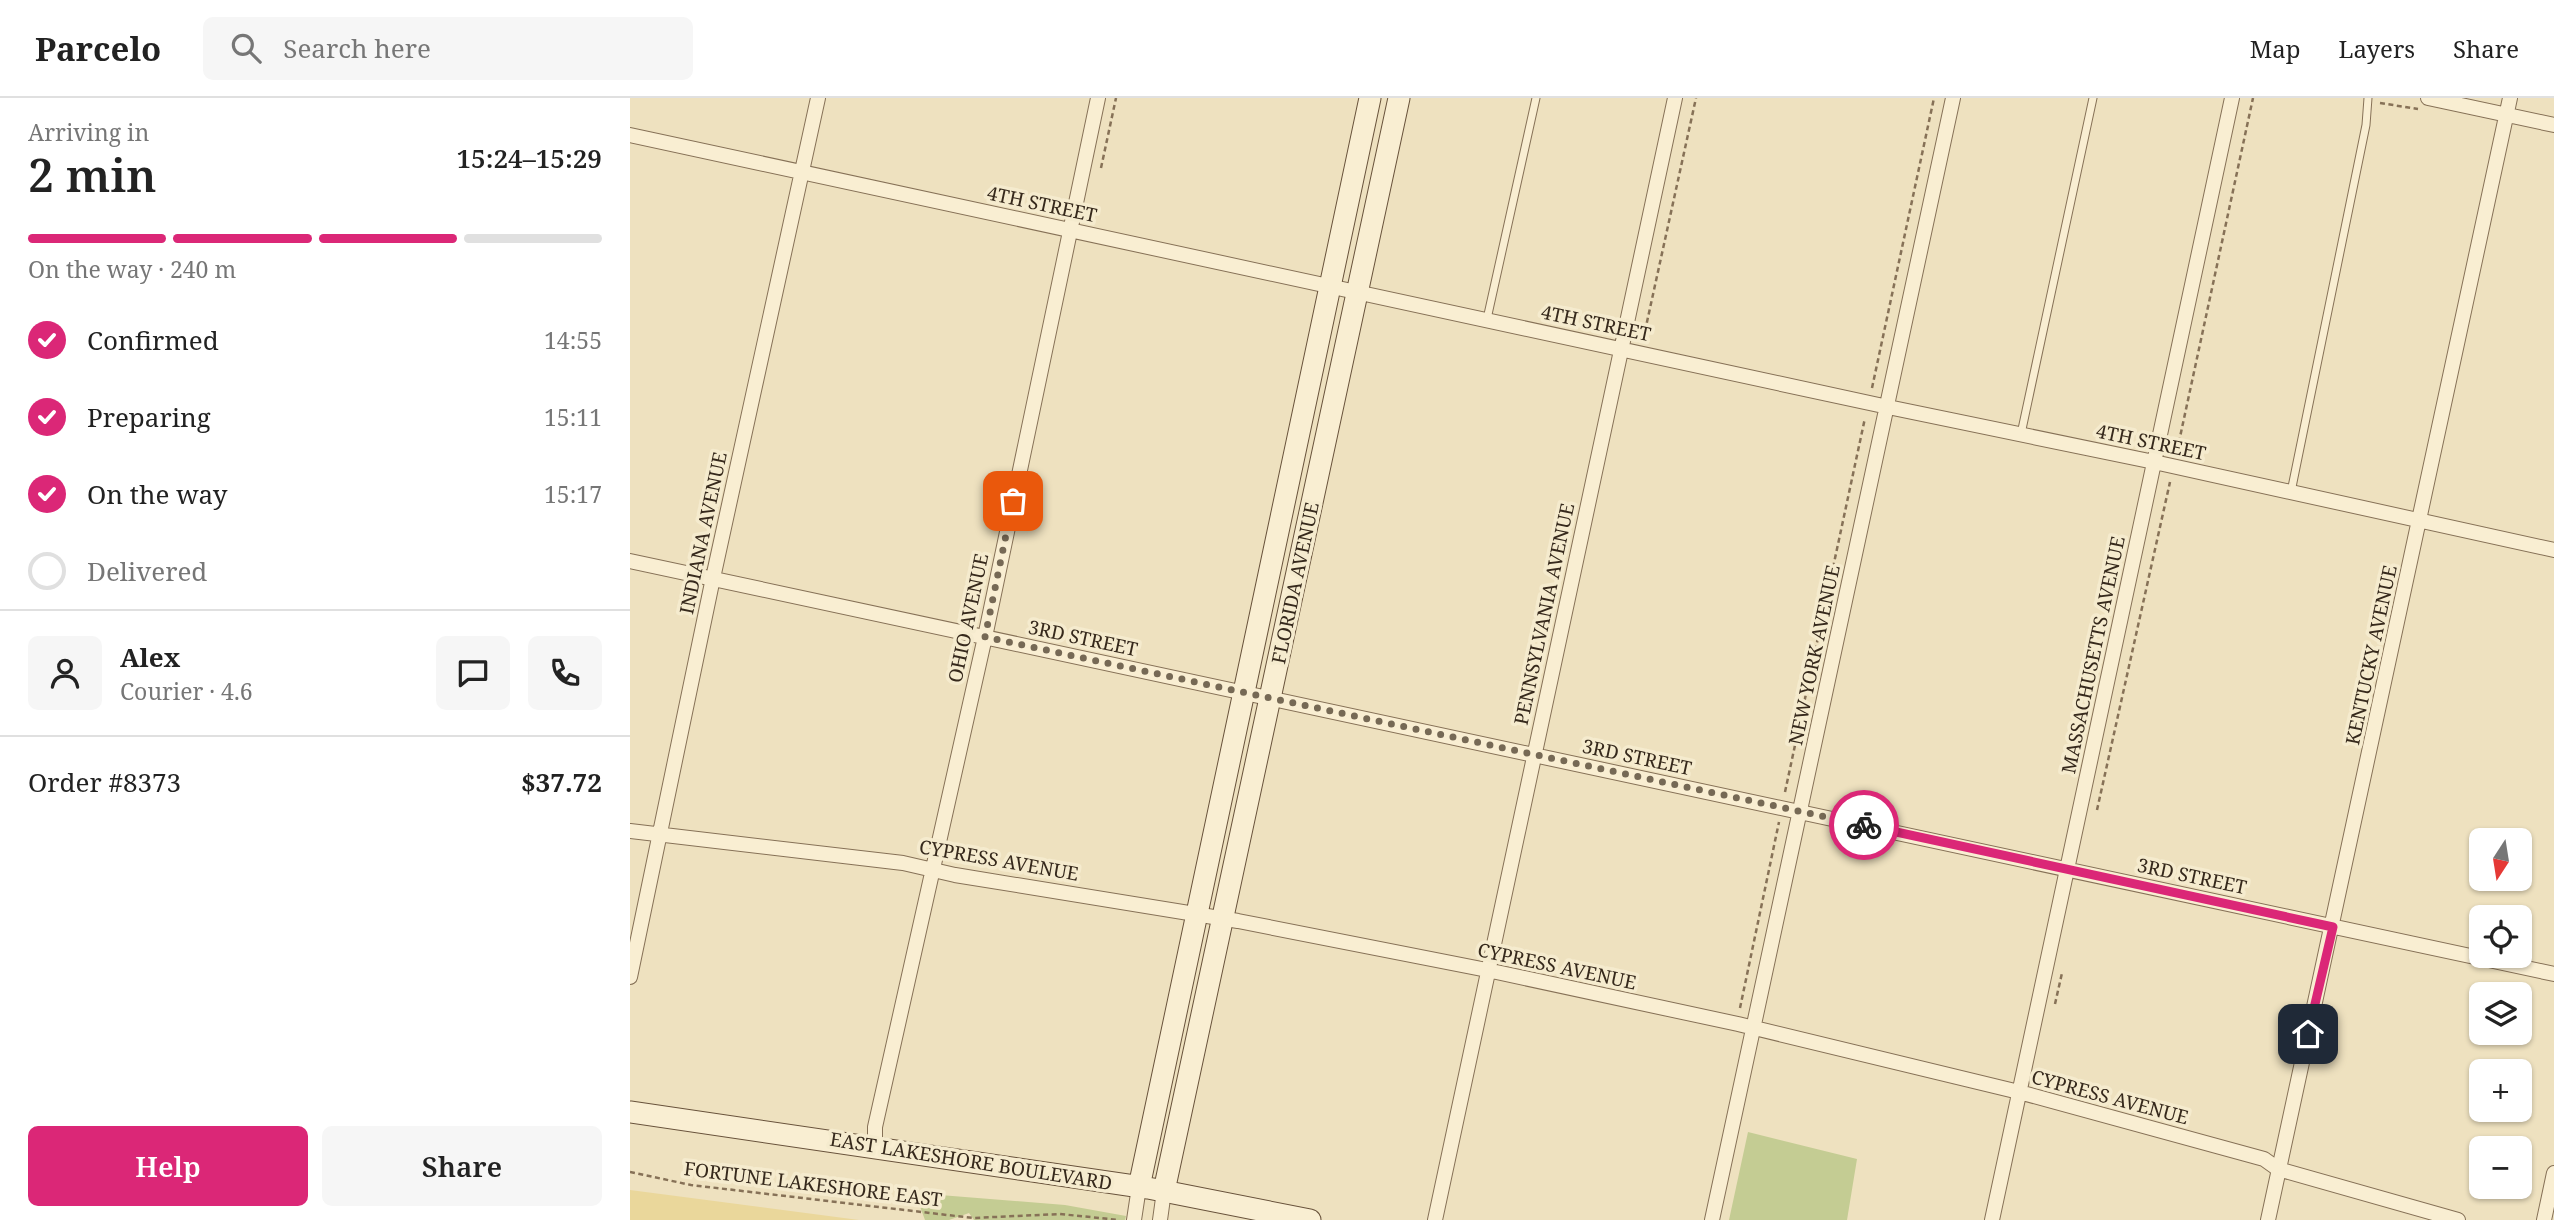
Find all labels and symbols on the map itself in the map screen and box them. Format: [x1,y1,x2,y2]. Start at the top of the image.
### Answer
street label: 4TH STREET [985,180,1100,228]
street label: 4TH STREET [1539,299,1654,347]
street label: 4TH STREET [2094,418,2209,466]
street label: INDIANA AVENUE [673,449,733,616]
pin [983,471,1043,531]
street label: FLORIDA AVENUE [1265,500,1325,666]
street label: PENNSYLVANIA AVENUE [1508,501,1580,727]
street label: MASSACHUSETTS AVENUE [2055,534,2131,776]
street label: OHIO AVENUE [942,551,994,685]
street label: NEW YORK AVENUE [1782,562,1846,747]
street label: KENTUCKY AVENUE [2339,563,2403,747]
street label: 3RD STREET [1026,614,1140,662]
street label: 3RD STREET [1580,733,1694,781]
courier [1829,790,1899,860]
north arrow [2469,828,2532,891]
street label: CYPRESS AVENUE [917,833,1081,887]
street label: 3RD STREET [2135,852,2249,900]
street label: CYPRESS AVENUE [1475,937,1639,996]
pin [2278,1004,2338,1064]
street label: CYPRESS AVENUE [2029,1064,2191,1130]
street label: EAST LAKESHORE BOULEVARD [828,1126,1114,1196]
street label: FORTUNE LAKESHORE EAST [682,1155,944,1213]

